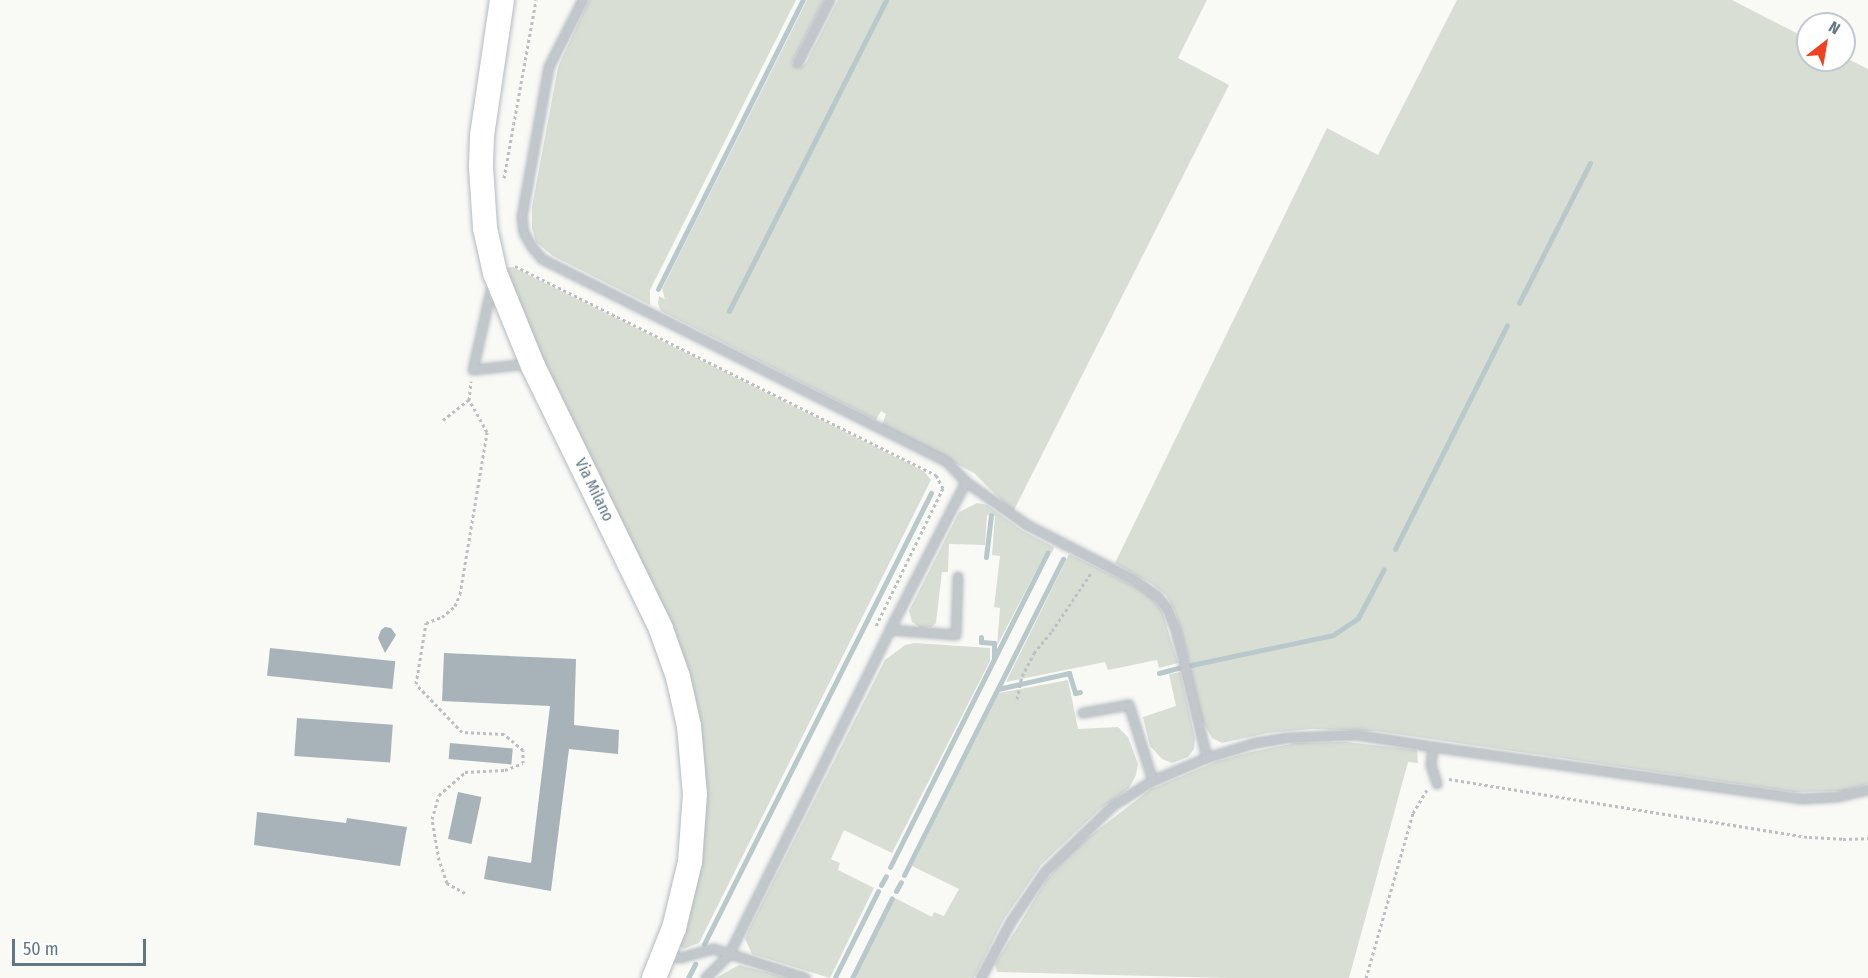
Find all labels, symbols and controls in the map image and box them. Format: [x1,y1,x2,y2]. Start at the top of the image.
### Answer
north arrow [1796,12,1856,72]
text: N [1825,17,1844,38]
street label: Via Milano [570,455,618,525]
scale bar [15,927,148,965]
text: 50 m [23,938,59,960]

